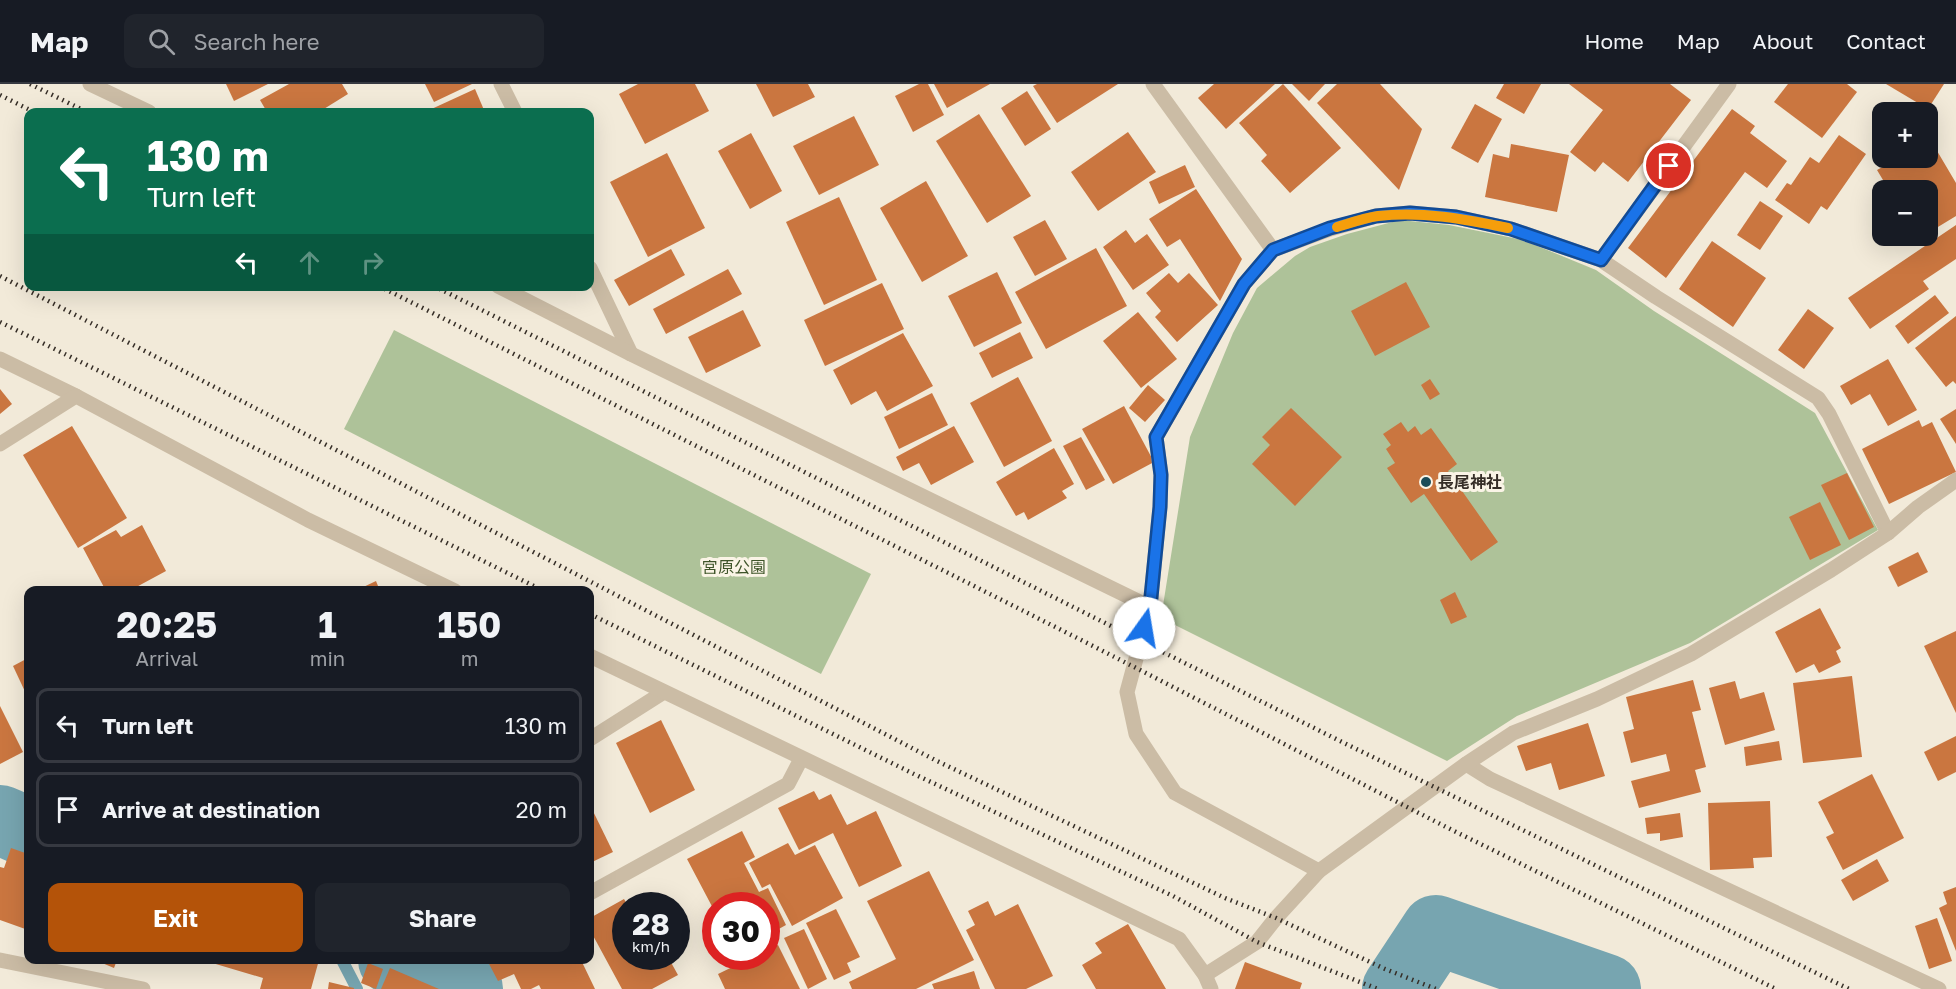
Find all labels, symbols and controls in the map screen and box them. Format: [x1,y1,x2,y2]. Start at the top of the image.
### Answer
search box [124,14,544,68]
text: Map [30,25,88,58]
icon: search [145,25,178,58]
text: Search here [193,28,319,55]
text: Home [1584,28,1644,54]
text: Map [1677,28,1720,54]
text: About [1753,28,1813,54]
text: Contact [1846,28,1926,54]
map controls [1872,102,1938,246]
button: + [1872,102,1938,168]
text: 130 m [147,130,269,180]
icon: left [48,132,126,210]
pin [1643,140,1694,191]
icon: arrive [1652,149,1685,182]
button: − [1872,180,1938,246]
text: Turn left [147,181,256,213]
icon: left [230,246,263,279]
icon: ahead [293,246,326,279]
icon: right [356,246,389,279]
place label: 長尾神社 [1438,472,1502,492]
marker: 長尾神社 [1419,475,1433,489]
park label: 宮原公園 [702,557,766,577]
position arrow [1112,596,1176,660]
text: 20:25 [116,603,217,646]
text: 1 [318,603,337,646]
text: 150 [438,603,502,646]
text: Arrival [136,646,198,670]
text: min [310,646,345,670]
text: m [461,646,478,670]
icon: left [51,709,84,742]
text: Turn left [102,712,193,739]
text: 130 m [505,712,567,739]
icon: arrive [51,793,84,826]
text: Arrive at destination [102,796,320,823]
text: 20 m [516,796,567,823]
button: Exit [48,883,303,952]
button: Share [315,883,570,952]
speed limit sign: 30 [702,892,780,970]
text: 28 [632,906,670,942]
text: km/h [632,937,670,955]

